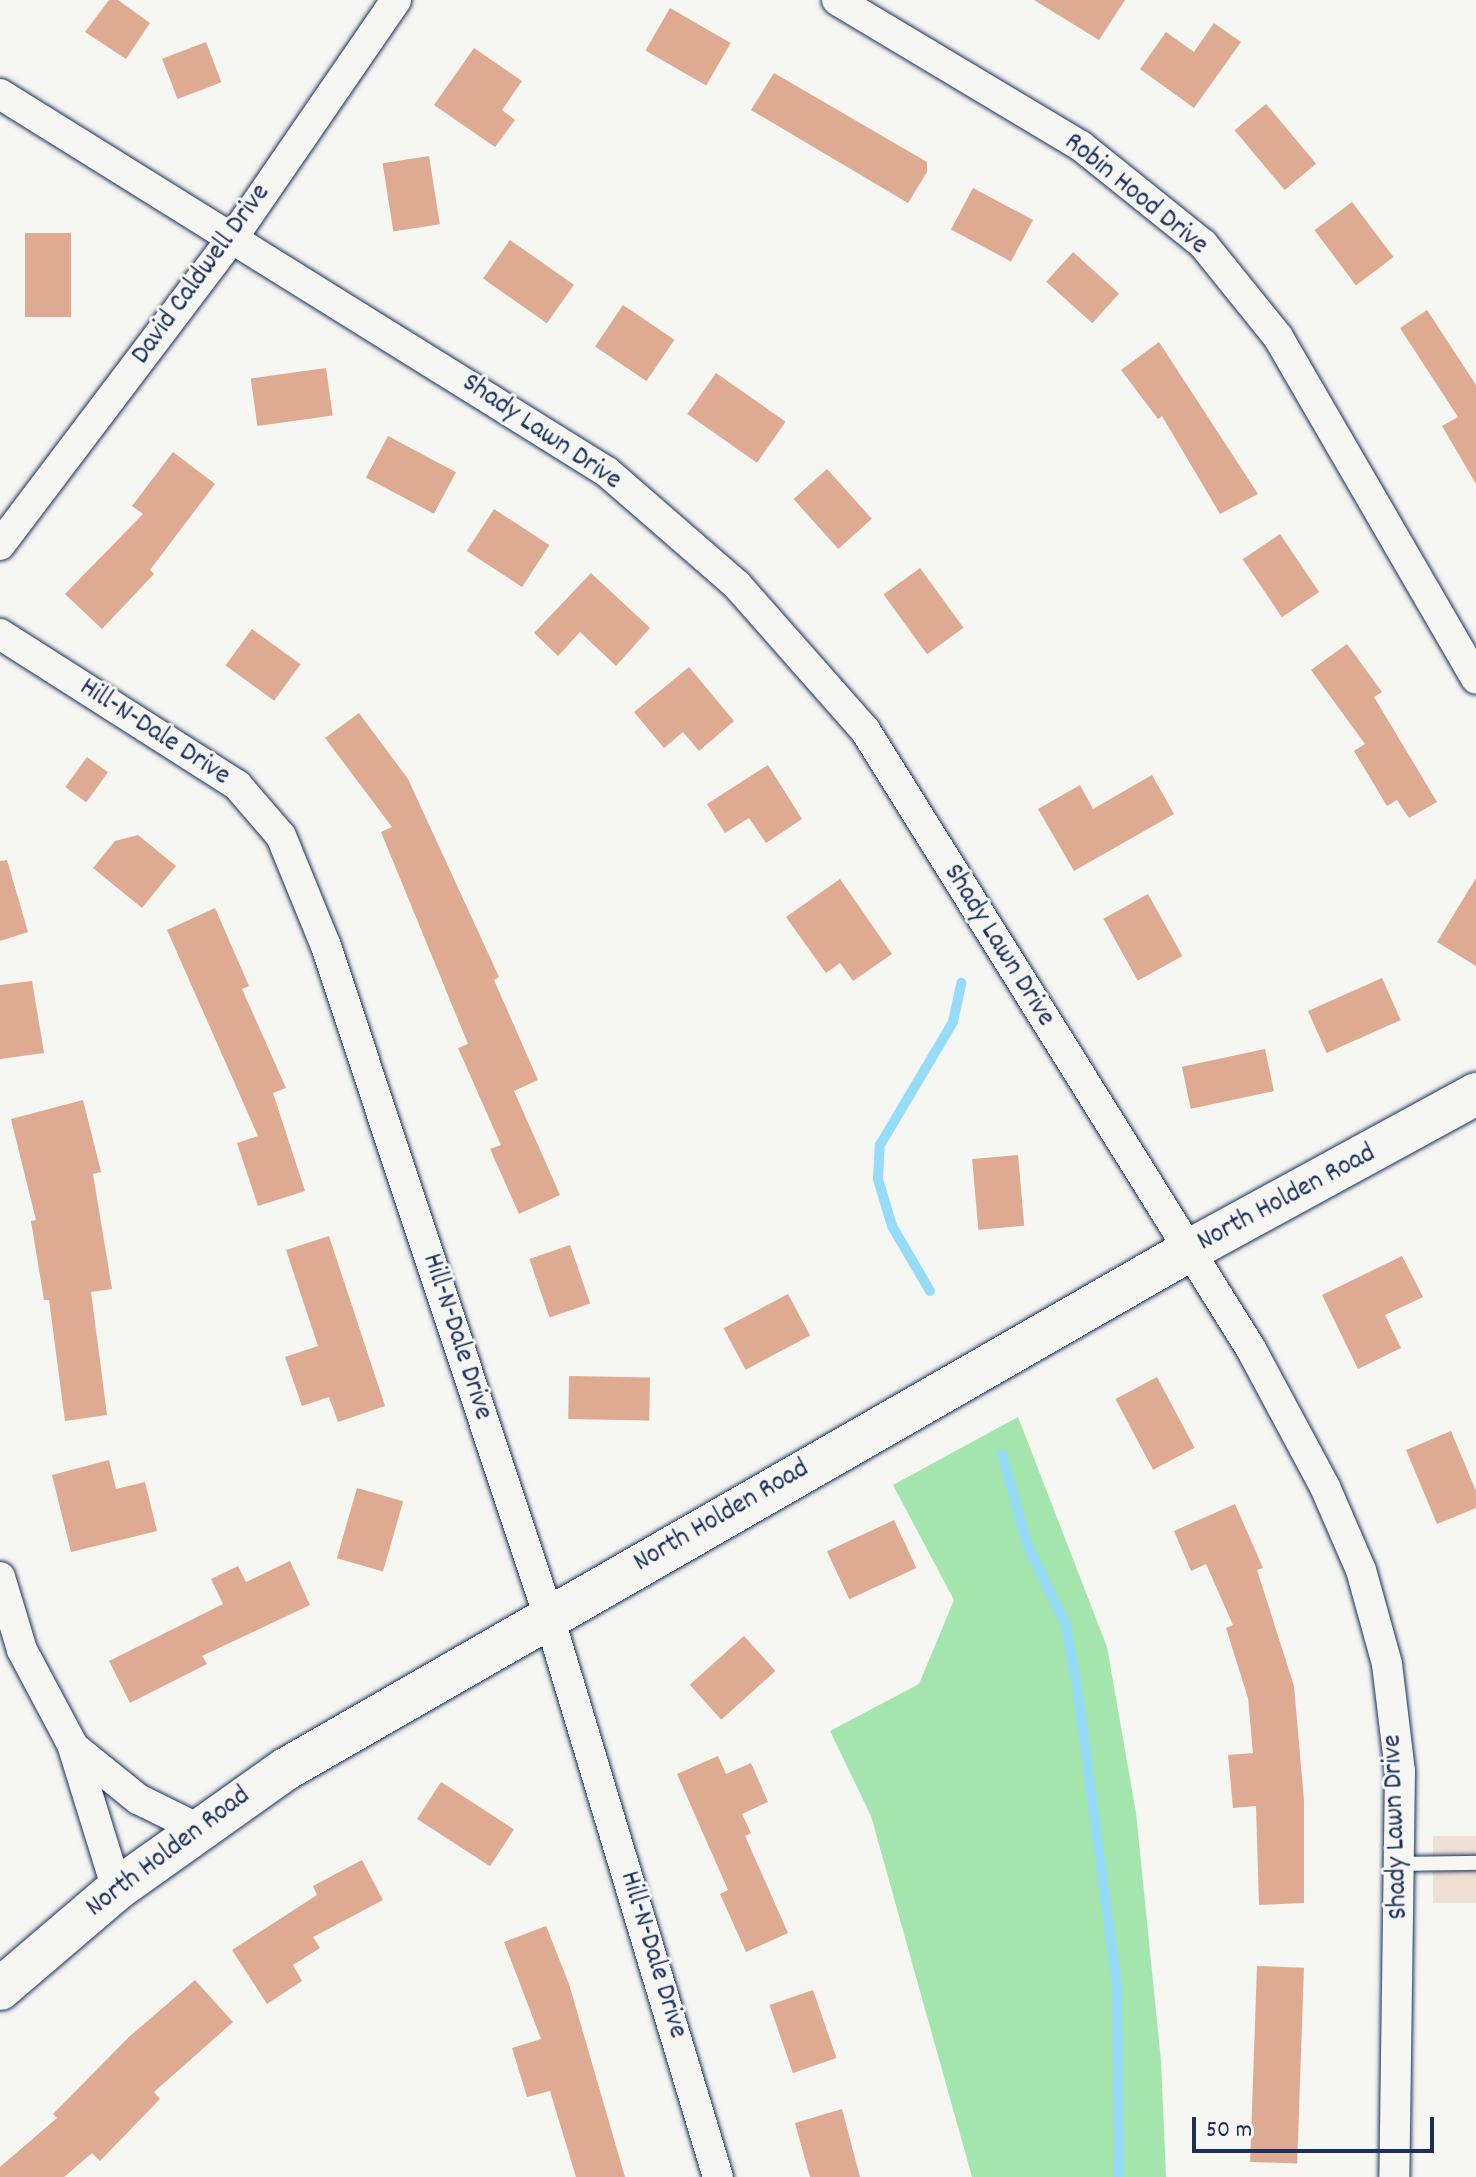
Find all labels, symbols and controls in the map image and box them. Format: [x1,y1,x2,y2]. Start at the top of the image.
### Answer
street label: Robin Hood Drive [1056,127,1214,263]
street label: David Caldwell Drive [125,178,279,372]
street label: Shady Lawn Drive [455,367,627,499]
street label: Hill-N-Dale Drive [72,672,236,794]
street label: Shady Lawn Drive [935,859,1061,1033]
street label: North Holden Road [1192,1138,1382,1260]
street label: Hill-N-Dale Drive [413,1250,499,1424]
street label: North Holden Road [628,1453,816,1581]
street label: Shady Lawn Drive [1377,1734,1417,1920]
street label: North Holden Road [80,1780,258,1926]
street label: Hill-N-Dale Drive [611,1868,693,2042]
scale bar [1196,2101,1438,2151]
text: 50 m [1206,2114,1252,2148]

